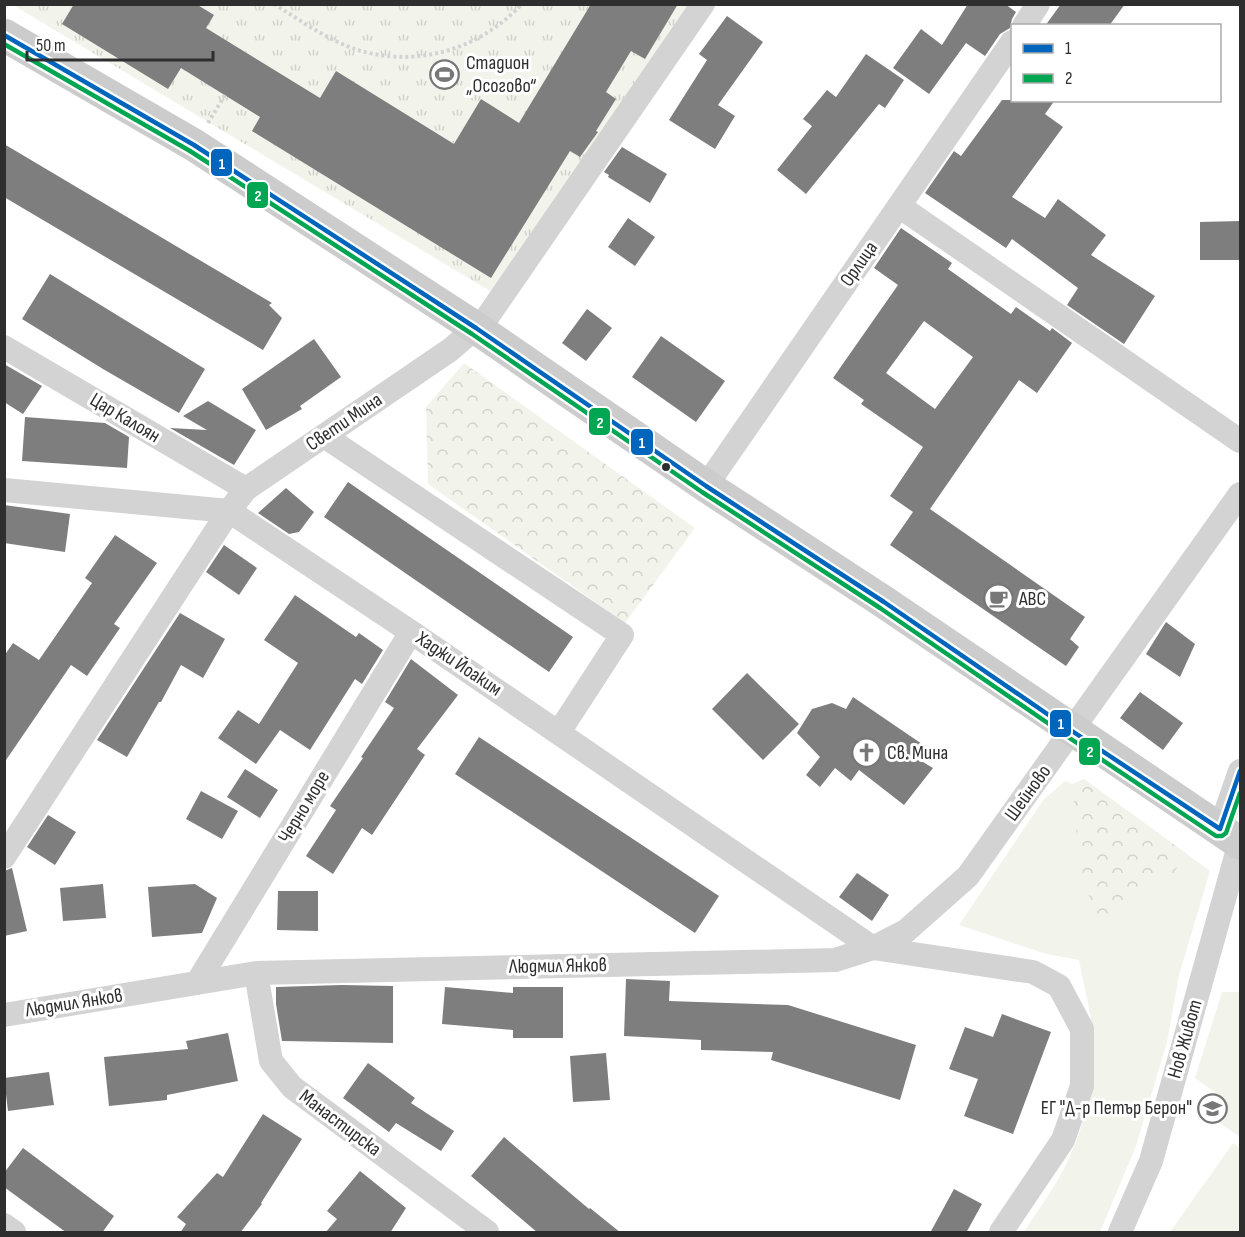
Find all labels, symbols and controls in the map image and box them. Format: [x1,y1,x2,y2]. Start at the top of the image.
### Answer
scale bar [27,24,213,62]
legend [1011,24,1221,102]
text: 50 m [36,35,66,56]
text: 1 [1065,38,1072,59]
place label: Стадион „Осогово“ [466,51,537,98]
sports icon: Стадион „Осогово“ [429,58,461,90]
text: 2 [1065,68,1072,89]
line badge: 1 [210,148,233,177]
text: 1 [219,155,226,174]
line badge: 2 [246,181,269,209]
text: 2 [254,187,262,206]
street label: Орлица [835,237,883,291]
street label: Цар Калоян [86,388,164,448]
street label: Свети Мина [301,388,387,456]
line badge: 2 [588,407,611,436]
text: 2 [596,414,604,433]
line badge: 1 [630,428,654,456]
text: 1 [639,434,646,453]
unlabelled marker [660,461,672,473]
cafe icon: ABC [982,583,1014,615]
place label: ABC [1018,587,1046,611]
street label: Хаджи Йоаким [411,626,506,701]
line badge: 1 [1049,709,1072,738]
text: 1 [1058,715,1065,734]
church icon: Св. Мина [850,737,882,769]
line badge: 2 [1078,737,1101,766]
place label: Св. Мина [887,741,948,765]
text: 2 [1086,743,1094,762]
street label: Шейново [1000,760,1056,826]
street label: Черно море [273,766,335,848]
street label: Людмил Янков [508,953,607,979]
street label: Людмил Янков [23,983,124,1023]
street label: Нов Живот [1162,997,1208,1081]
street label: Манастирска [294,1084,386,1162]
school or university icon: ЕГ "Д-р Петър Берон" [1197,1092,1229,1124]
place label: ЕГ "Д-р Петър Берон" [1041,1096,1192,1120]

